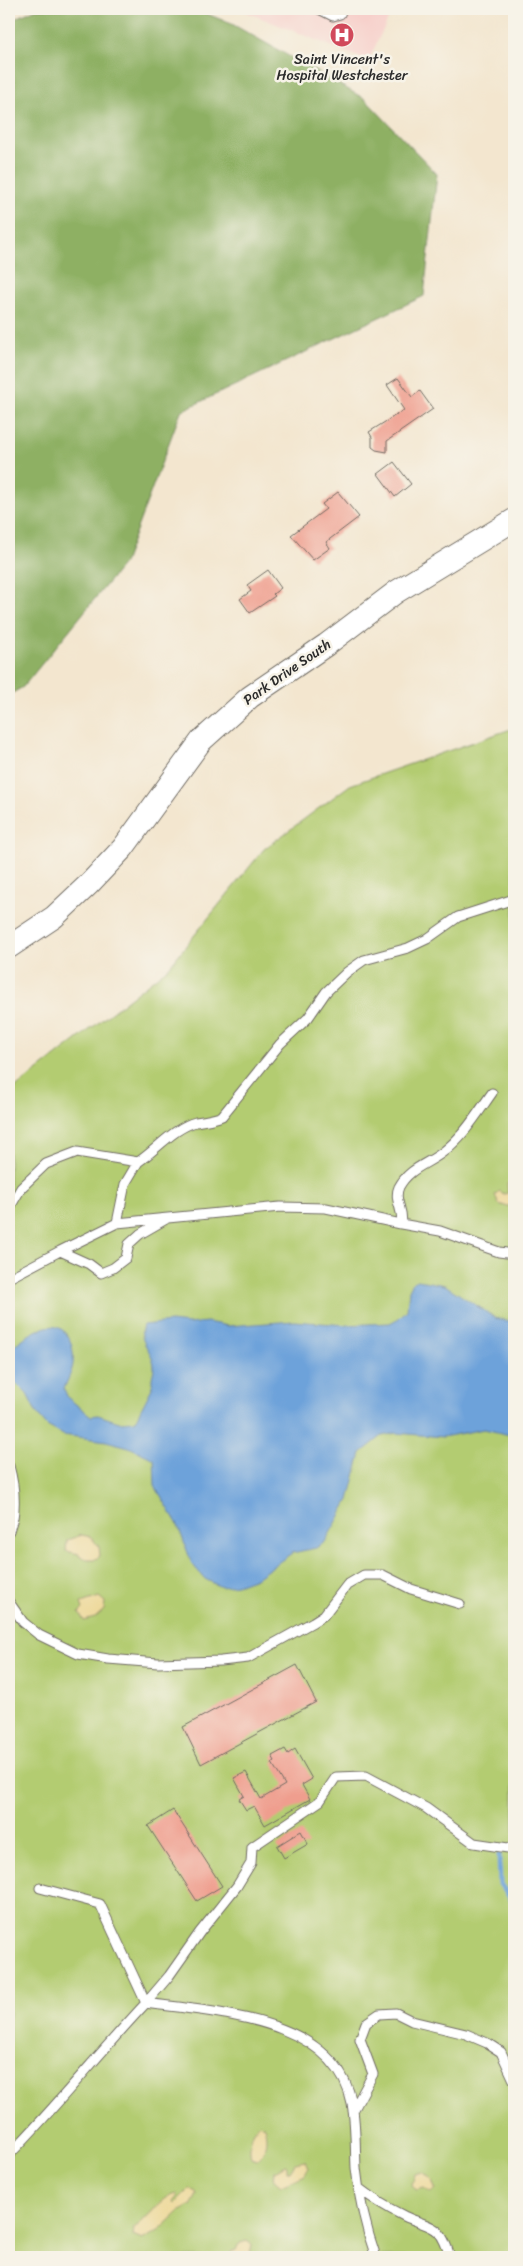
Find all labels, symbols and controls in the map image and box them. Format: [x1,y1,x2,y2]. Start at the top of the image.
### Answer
hospital icon: Saint Vincent's Hospital Westchester [329,22,355,48]
place label: Saint Vincent's Hospital Westchester [277,47,409,88]
street label: Park Drive South [238,632,336,712]

